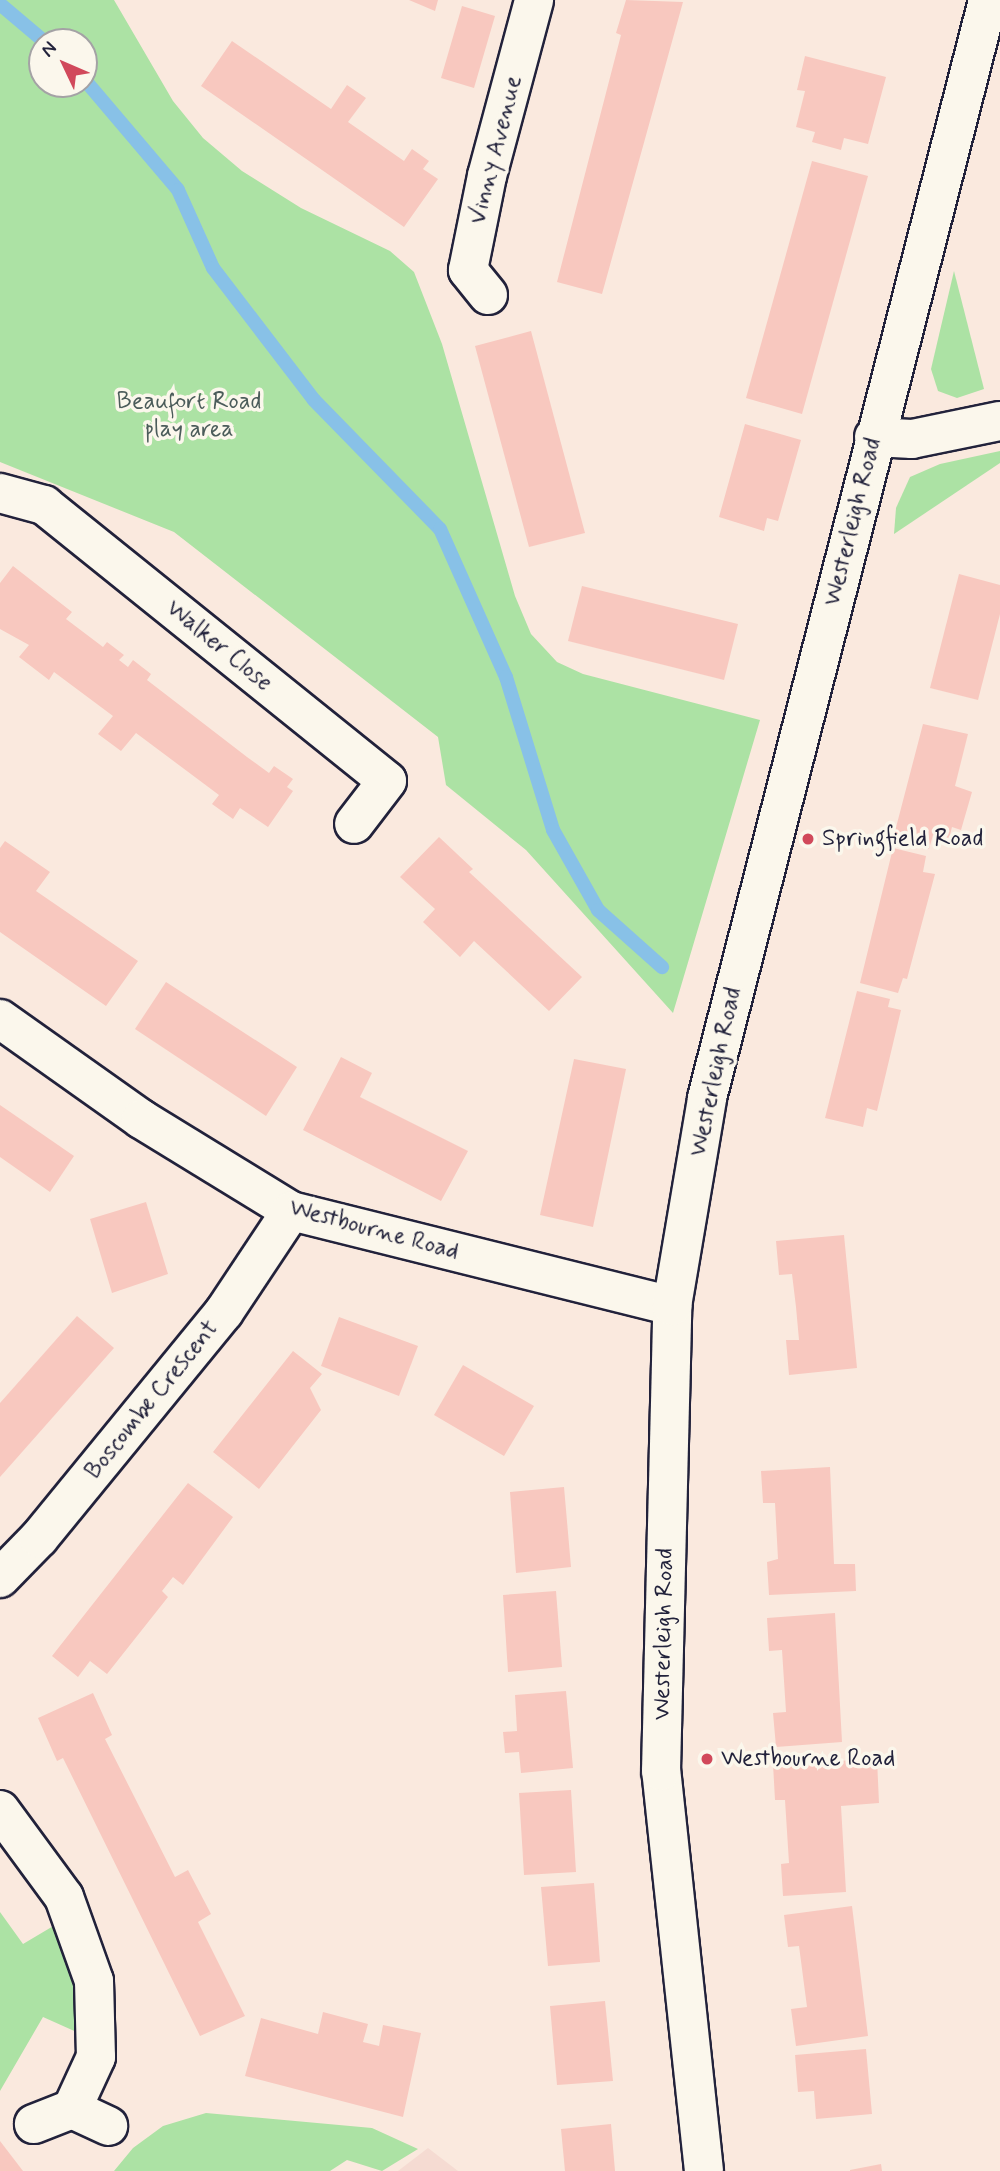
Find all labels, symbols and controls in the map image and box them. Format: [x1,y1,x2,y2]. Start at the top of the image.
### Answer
north arrow [28,28,98,98]
text: N [36,36,62,63]
street label: Vinny Avenue [464,76,528,224]
park label: Beaufort Road play area [117,388,261,444]
street label: Westerleigh Road [818,436,888,608]
street label: Walker Close [158,593,280,699]
place label: Springfield Road [822,825,982,853]
marker: Springfield Road [800,831,816,847]
street label: Westerleigh Road [684,985,748,1159]
street label: Westbourne Road [286,1194,462,1266]
street label: Boscombe Crescent [79,1315,225,1485]
street label: Westerleigh Road [648,1548,680,1720]
place label: Westbourne Road [721,1745,895,1773]
marker: Westbourne Road [699,1751,715,1767]

